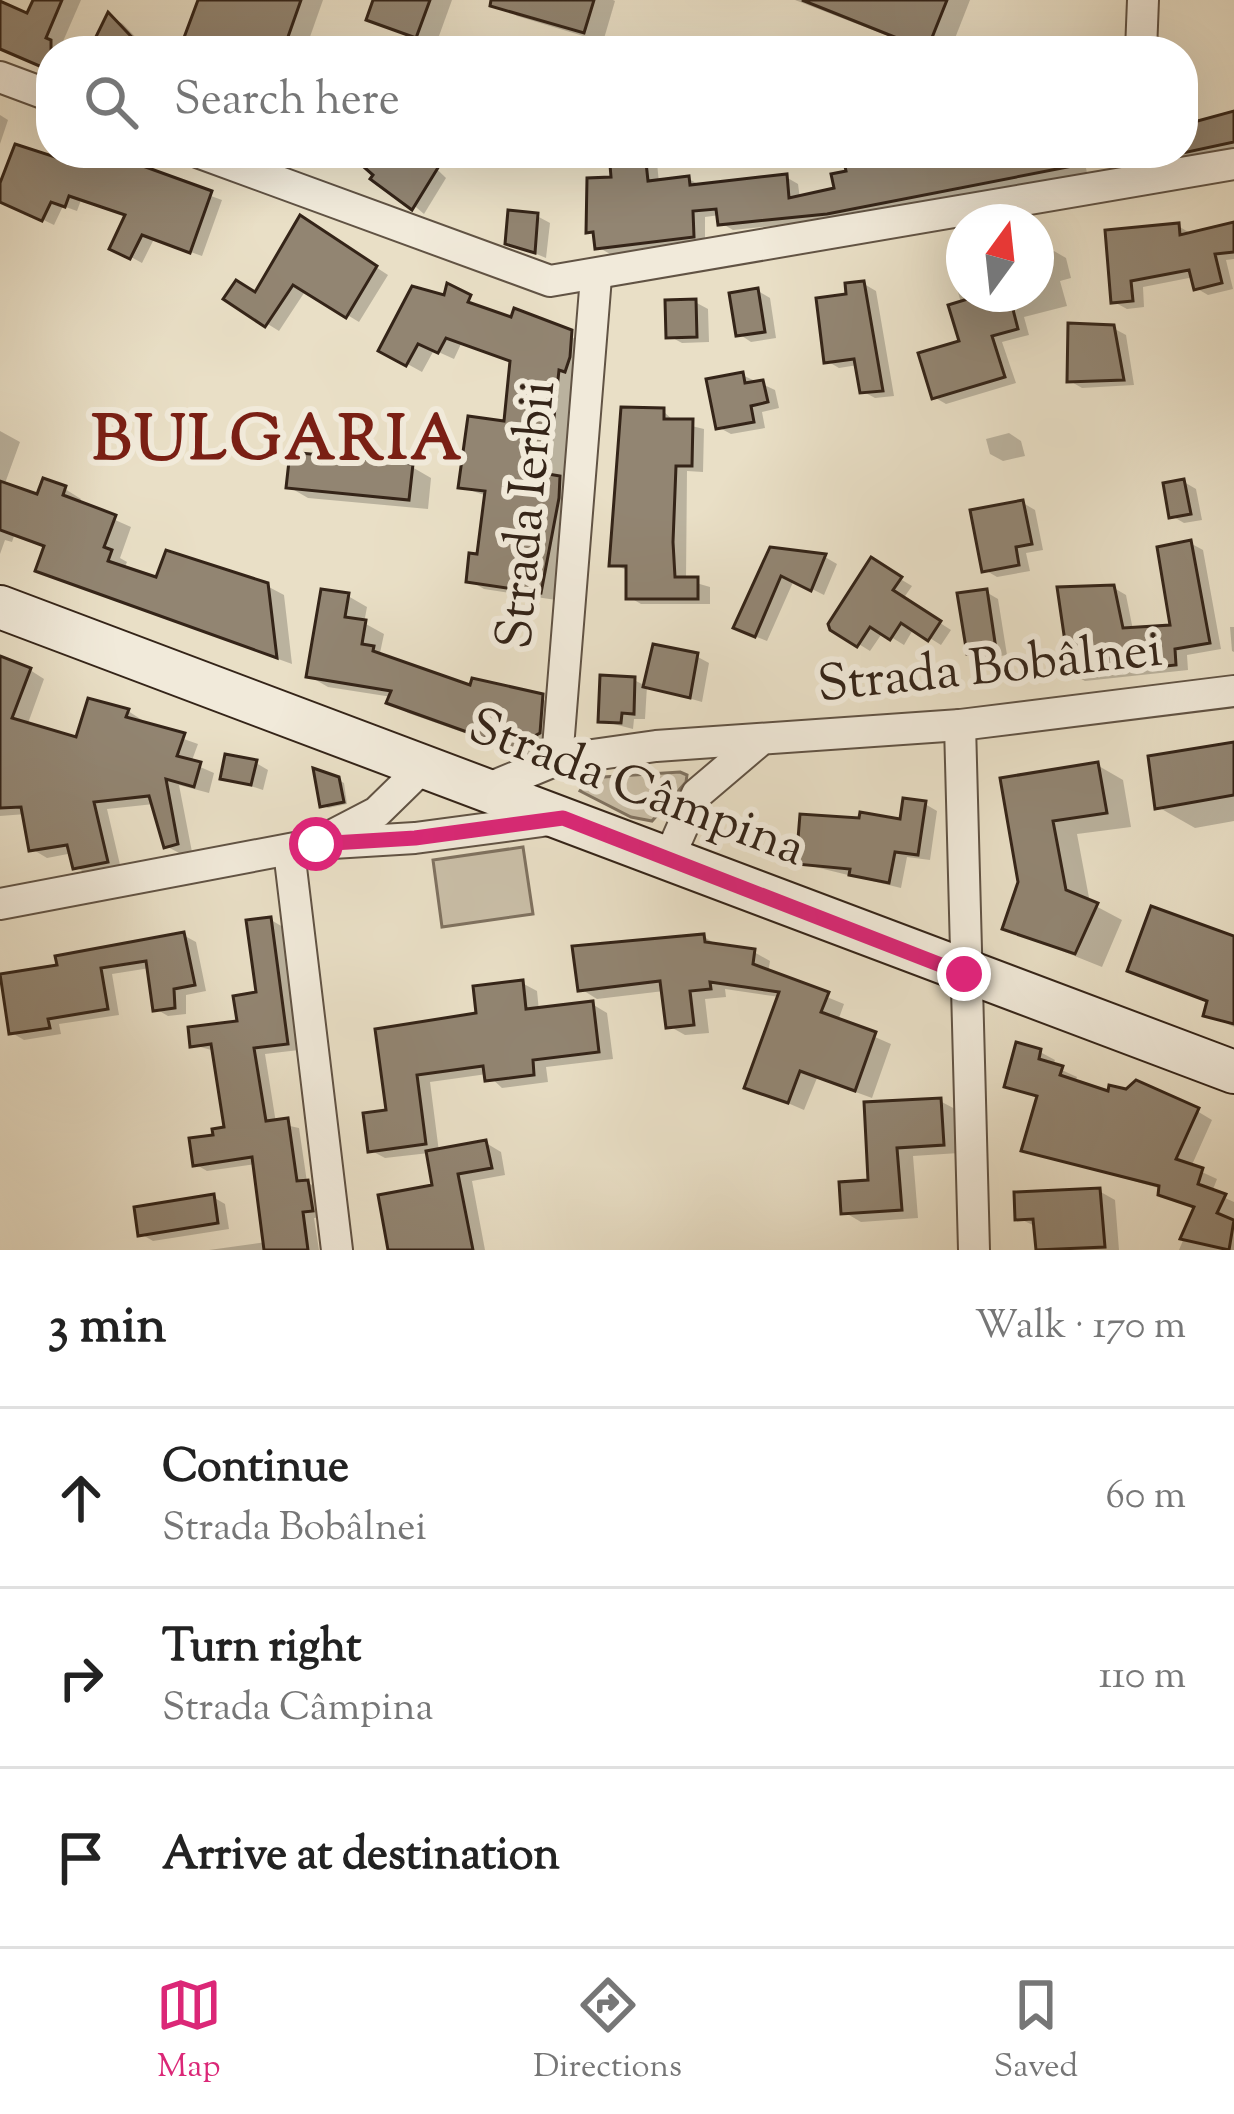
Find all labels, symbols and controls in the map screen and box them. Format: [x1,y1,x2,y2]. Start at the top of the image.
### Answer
search box [36,36,1198,168]
icon: search [78,69,144,135]
text: Search here [174,70,400,135]
north arrow [946,204,1054,312]
street label: Strada Ierbii [481,378,577,652]
district label: BULGARIA [92,398,464,488]
street label: Strada Bobâlnei [814,616,1166,724]
street label: Strada Câmpina [457,692,815,888]
route start [289,817,343,871]
route end [937,947,991,1001]
text: 3 min [48,1292,166,1365]
text: Walk · 170 m [975,1300,1186,1356]
text: Continue [162,1437,349,1502]
icon: ahead [48,1465,114,1531]
text: 60 m [1105,1470,1186,1526]
text: Strada Bobâlnei [162,1502,427,1558]
text: Turn right [162,1617,361,1682]
icon: right [48,1645,114,1711]
text: 110 m [1099,1650,1186,1706]
text: Strada Câmpina [162,1682,433,1738]
icon: arrive [48,1825,114,1891]
text: Arrive at destination [162,1825,560,1890]
tab: Map [156,1972,222,2092]
tab: Directions [533,1972,682,2092]
tab: Saved [994,1972,1078,2092]

